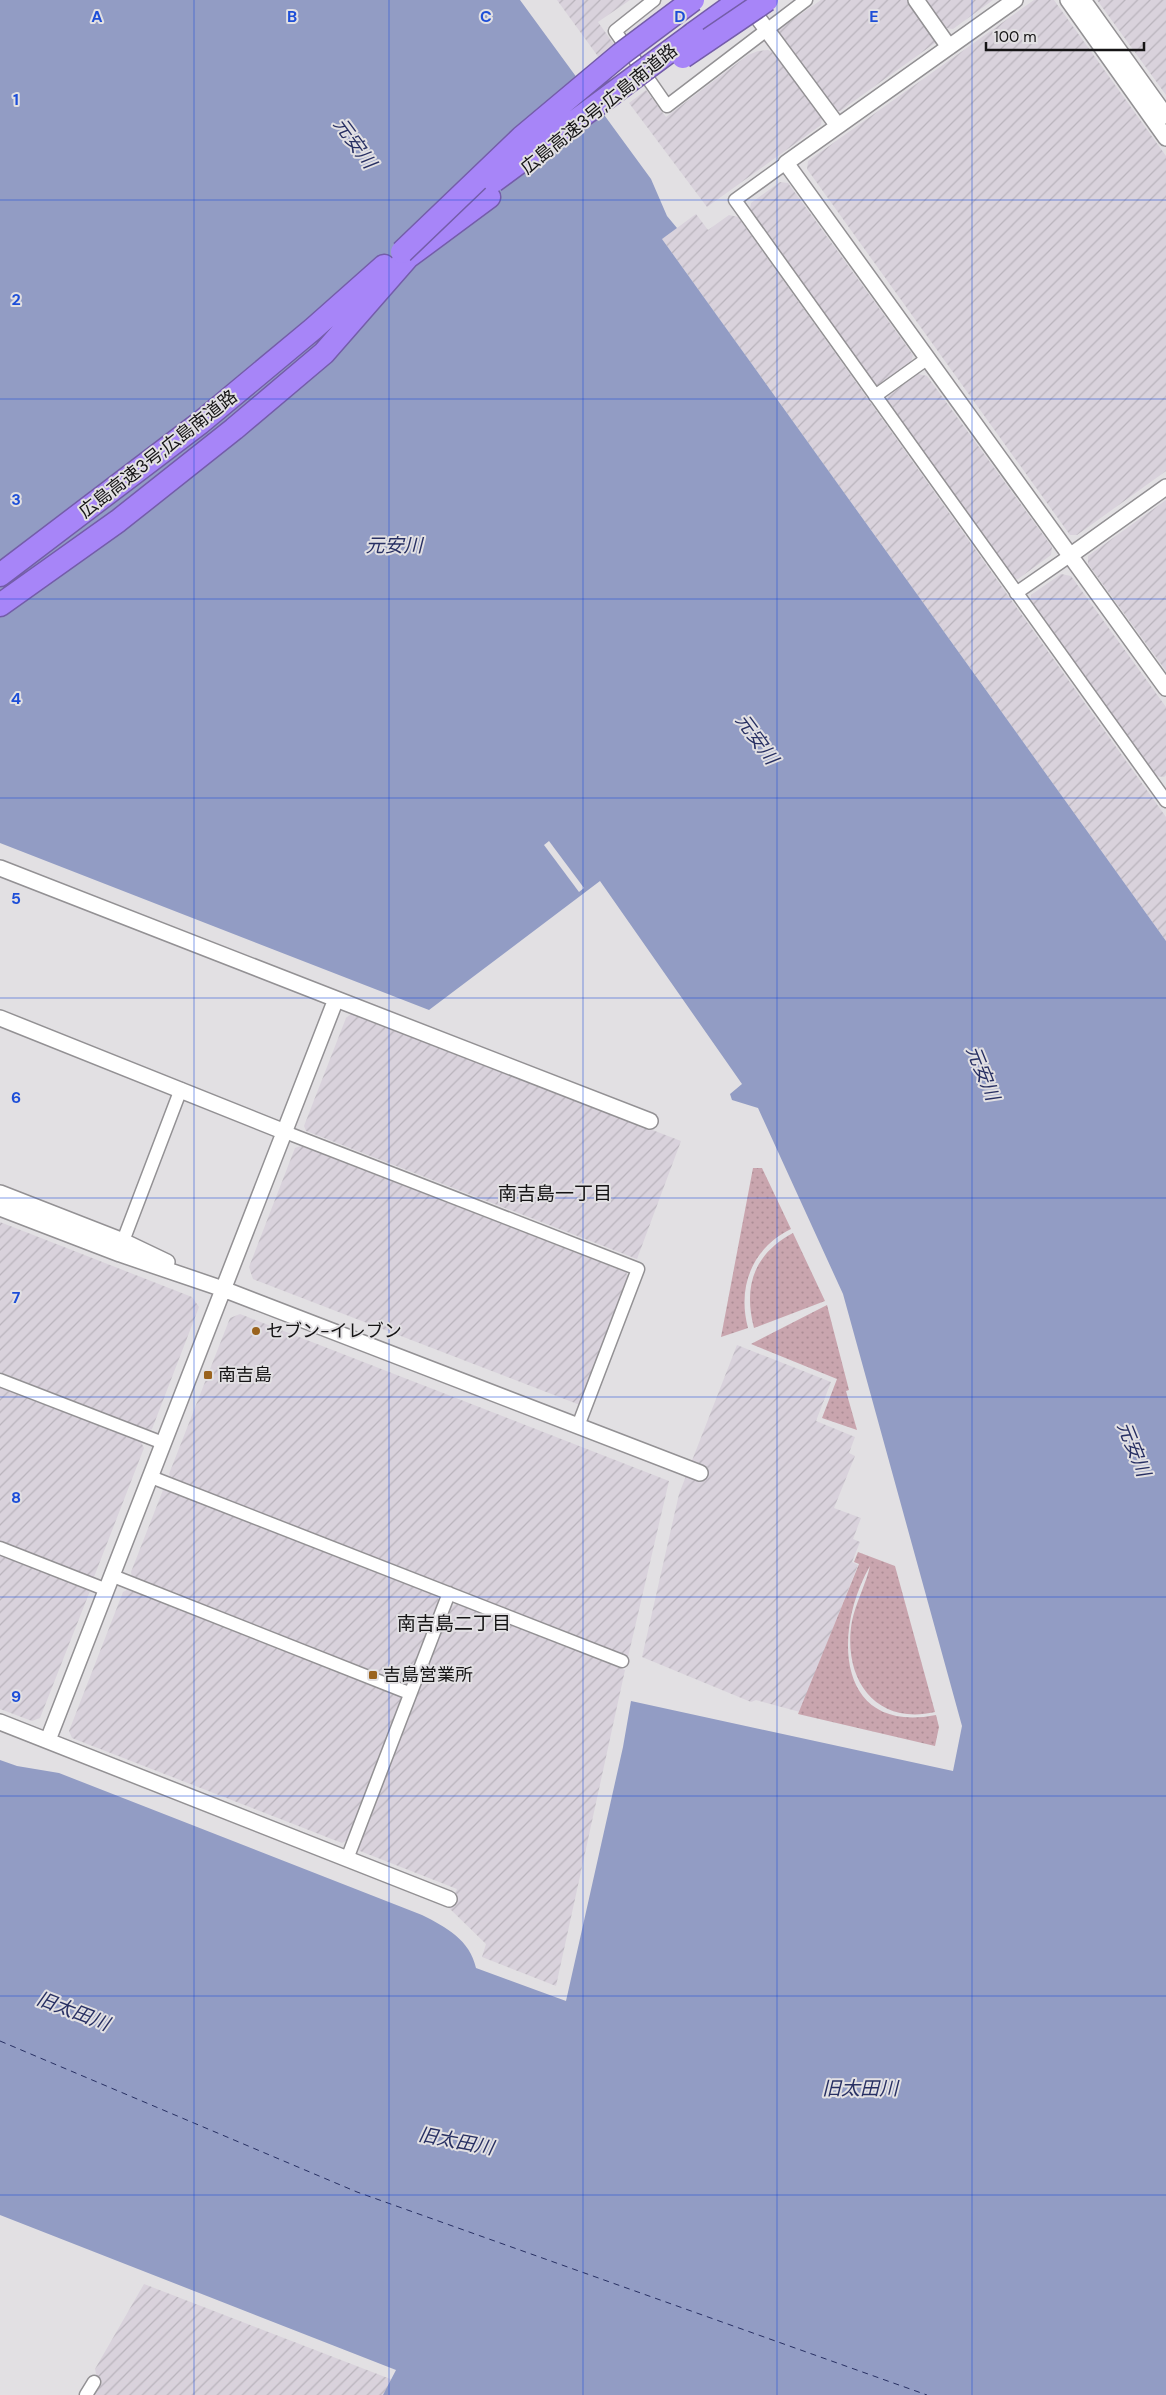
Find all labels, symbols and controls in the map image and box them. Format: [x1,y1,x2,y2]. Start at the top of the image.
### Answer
text: A [91,6,103,27]
text: B [287,6,297,27]
text: C [480,6,492,27]
text: D [674,6,686,27]
text: E [869,6,879,27]
scale bar [986,20,1144,52]
text: 100 m [994,27,1037,47]
street label: 広島高速3号;広島南道路 [516,38,682,180]
text: 1 [13,89,19,110]
water label: 元安川 [328,113,383,175]
text: 2 [11,289,21,310]
street label: 広島高速3号;広島南道路 [74,385,242,523]
text: 3 [11,489,21,510]
water label: 元安川 [365,533,424,558]
text: 4 [11,688,21,709]
water label: 元安川 [730,709,785,771]
text: 5 [11,888,21,909]
water label: 元安川 [961,1042,1006,1106]
text: 6 [11,1087,21,1108]
district label: 南吉島一丁目 [498,1181,612,1206]
text: 7 [12,1287,21,1308]
place label: セブン-イレブン [266,1319,402,1343]
marker: セブン-イレブン [250,1325,262,1337]
place label: 南吉島 [218,1363,272,1387]
marker: 南吉島 [202,1369,214,1381]
water label: 元安川 [1112,1418,1157,1482]
text: 8 [11,1487,21,1508]
district label: 南吉島二丁目 [397,1611,511,1636]
place label: 吉島営業所 [383,1663,473,1687]
marker: 吉島営業所 [367,1669,379,1681]
text: 9 [11,1686,21,1707]
water label: 旧太田川 [33,1986,115,2037]
water label: 旧太田川 [822,2076,900,2101]
water label: 旧太田川 [416,2121,498,2161]

